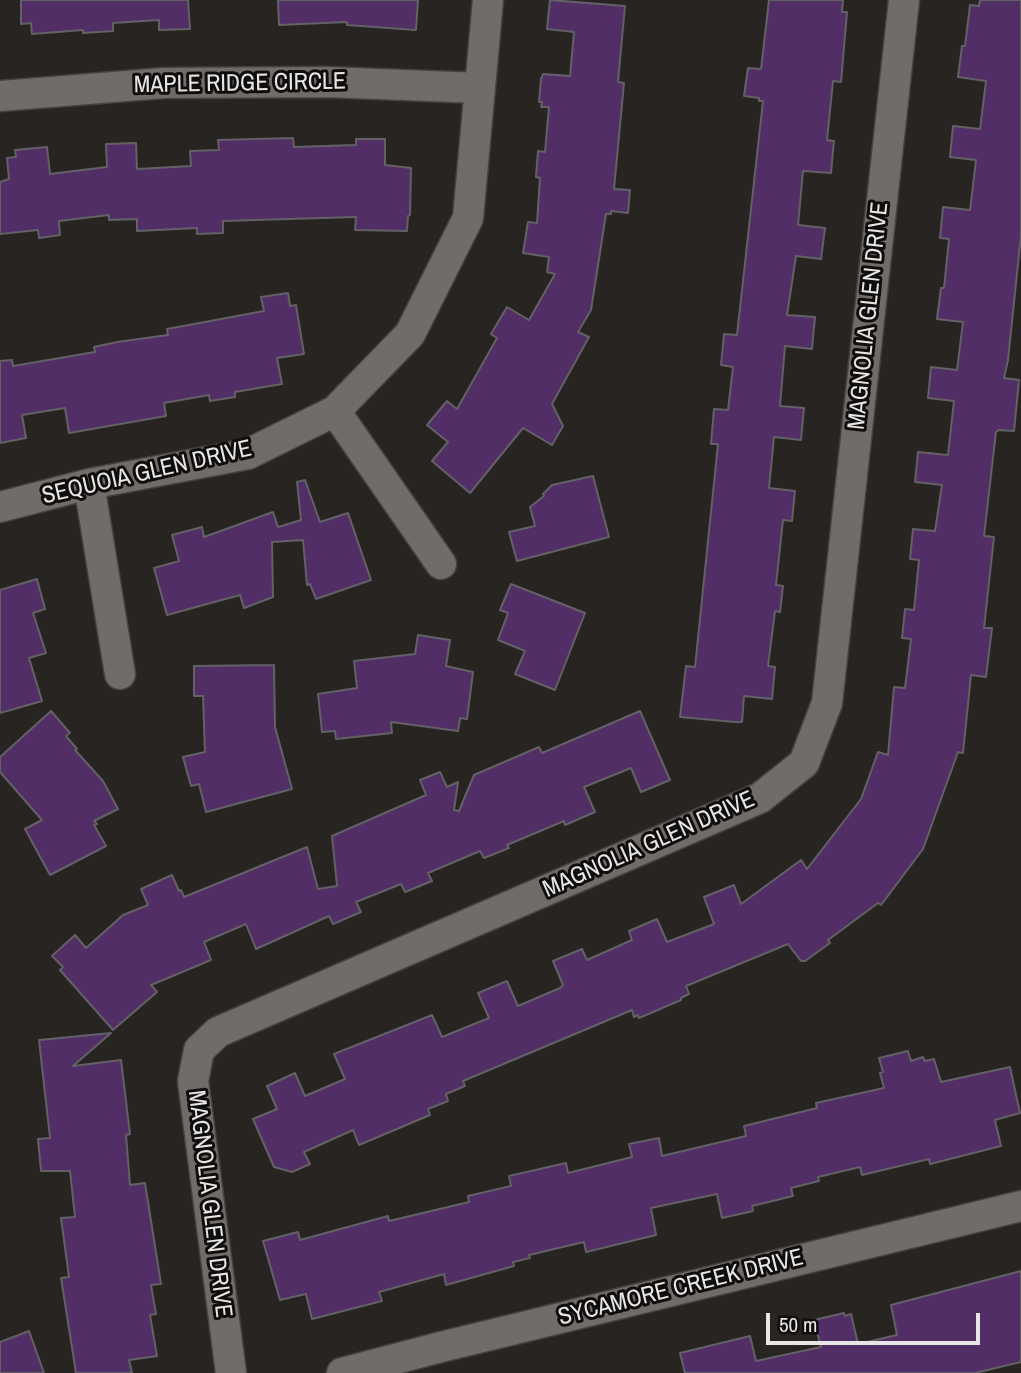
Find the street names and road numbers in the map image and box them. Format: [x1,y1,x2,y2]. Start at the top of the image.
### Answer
street label: MAPLE RIDGE CIRCLE [134,68,346,100]
street label: MAGNOLIA GLEN DRIVE [843,201,895,431]
street label: SEQUOIA GLEN DRIVE [39,435,255,511]
street label: MAGNOLIA GLEN DRIVE [539,785,759,905]
street label: MAGNOLIA GLEN DRIVE [181,1089,237,1319]
street label: SYCAMORE CREEK DRIVE [555,1244,807,1332]

